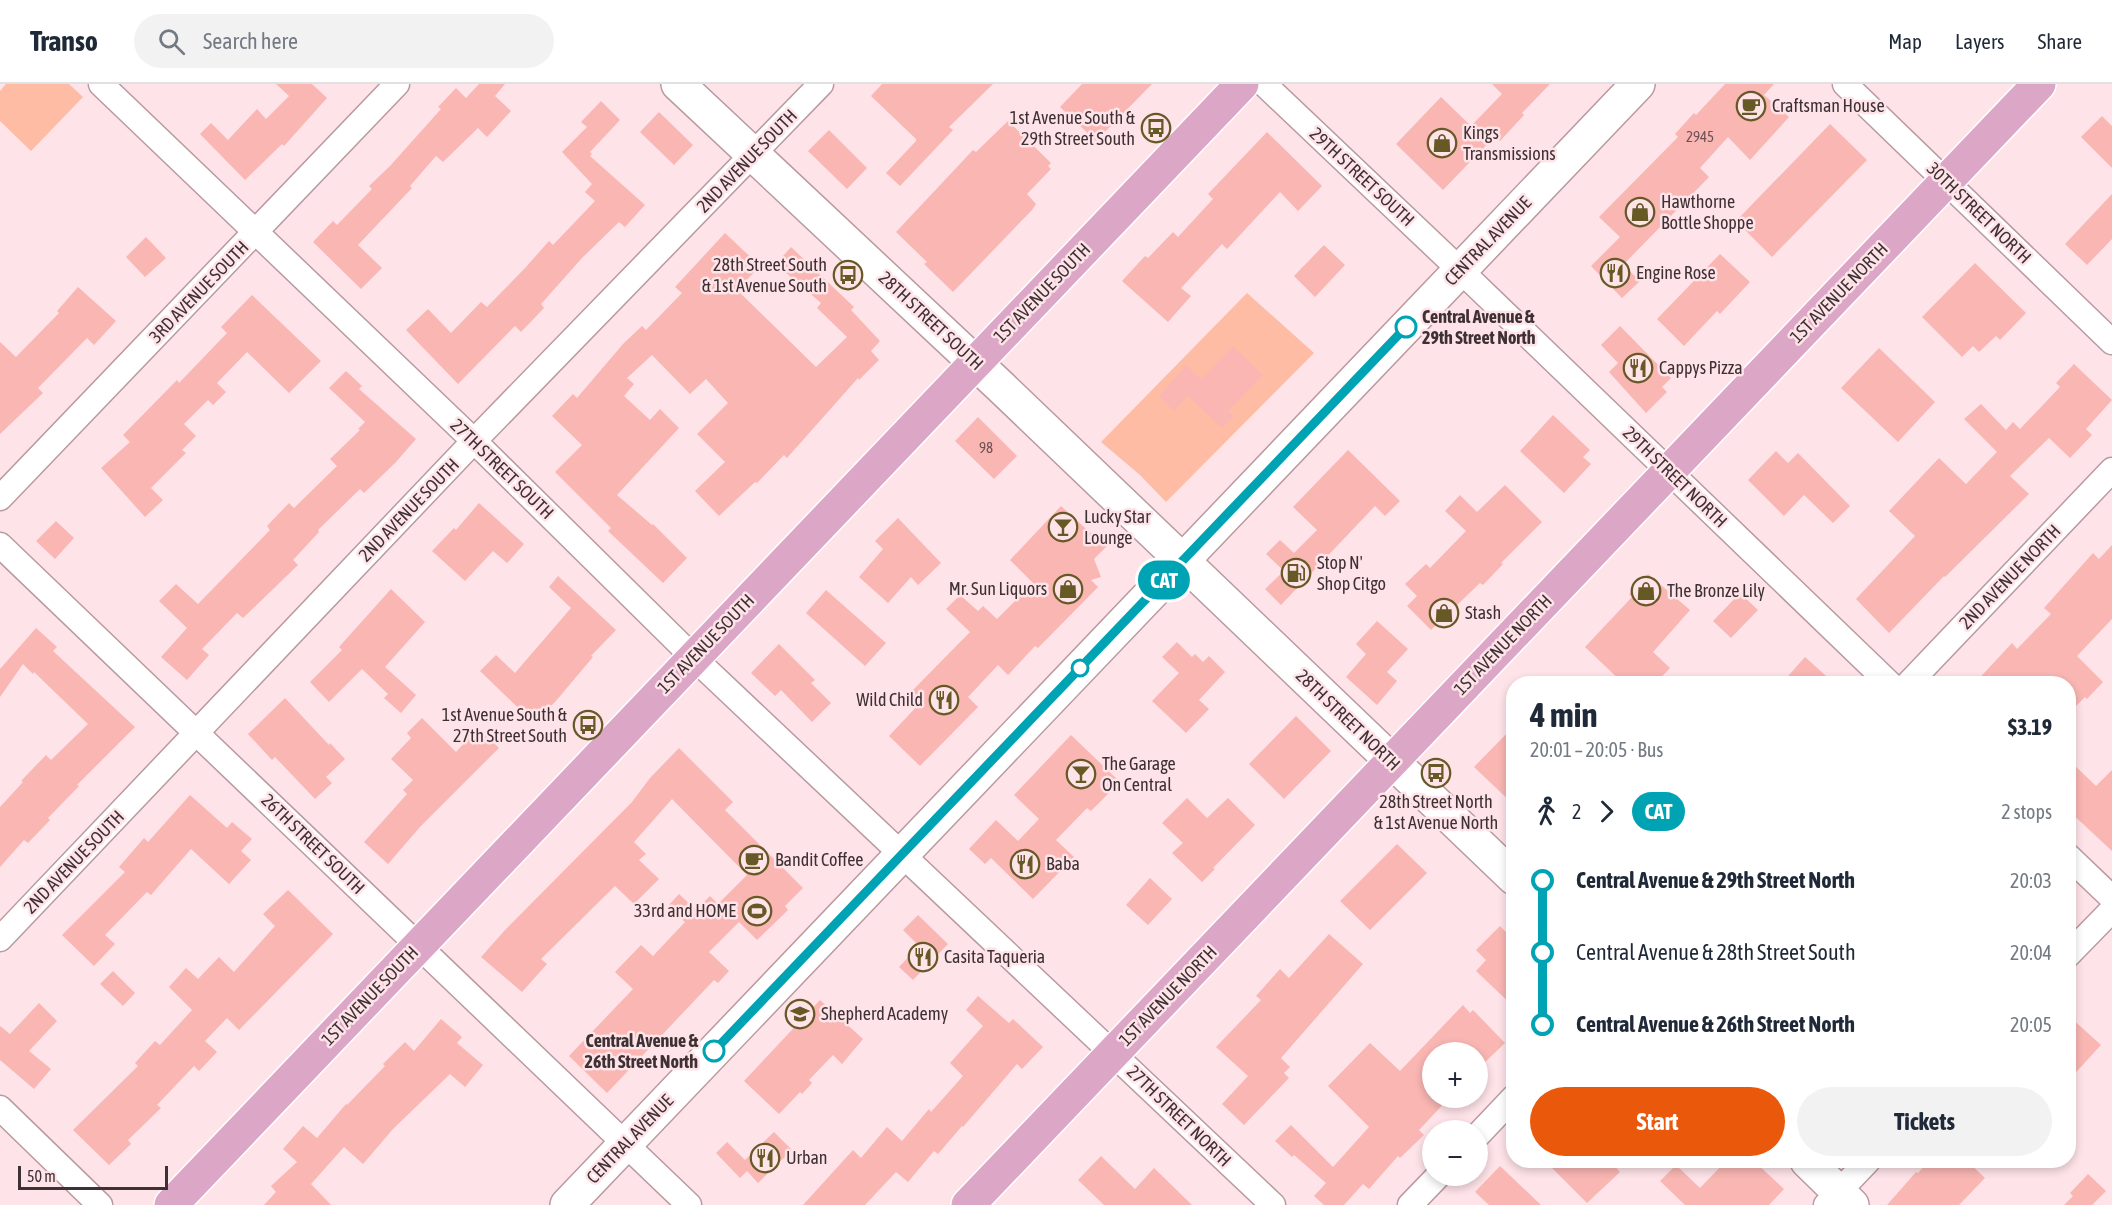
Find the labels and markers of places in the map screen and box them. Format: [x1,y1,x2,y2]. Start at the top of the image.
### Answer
cafe icon: Craftsman House [1735,90,1767,122]
place label: Craftsman House [1772,95,1885,116]
place label: 1st Avenue South & 29th Street South [1010,107,1136,149]
bus stop icon: 1st Avenue South & 29th Street South [1140,112,1172,144]
place label: Kings Transmissions [1463,122,1556,164]
shop icon: Kings Transmissions [1426,127,1458,159]
place label: Hawthorne Bottle Shoppe [1661,191,1754,233]
shop icon: Hawthorne Bottle Shoppe [1624,196,1656,228]
place label: 28th Street South & 1st Avenue South [702,254,827,296]
restaurant icon: Engine Rose [1599,257,1631,289]
bus stop icon: 28th Street South & 1st Avenue South [832,259,864,291]
place label: Engine Rose [1636,262,1716,283]
place label: Central Avenue & 29th Street North [1422,306,1536,348]
marker: Central Avenue & 29th Street North [1395,316,1417,338]
restaurant icon: Cappys Pizza [1622,352,1654,384]
place label: Cappys Pizza [1659,357,1743,378]
place label: Lucky Star Lounge [1084,506,1151,548]
bar icon: Lucky Star Lounge [1047,511,1079,543]
place label: Stop N' Shop Citgo [1317,552,1386,594]
fuel station icon: Stop N' Shop Citgo [1280,557,1312,589]
shop icon: Mr. Sun Liquors [1052,573,1084,605]
shop icon: The Bronze Lily [1630,575,1662,607]
place label: Mr. Sun Liquors [949,578,1047,599]
place label: The Bronze Lily [1667,580,1765,601]
shop icon: Stash [1428,597,1460,629]
place label: Stash [1465,602,1501,623]
unlabelled marker [1071,659,1089,677]
restaurant icon: Wild Child [928,684,960,716]
place label: Wild Child [856,689,923,710]
place label: 1st Avenue South & 27th Street South [442,704,568,746]
bus stop icon: 1st Avenue South & 27th Street South [572,709,604,741]
place label: The Garage On Central [1102,753,1176,795]
bus stop icon: 28th Street North & 1st Avenue North [1420,757,1452,789]
bar icon: The Garage On Central [1065,758,1097,790]
place label: 28th Street North & 1st Avenue North [1374,791,1498,833]
cafe icon: Bandit Coffee [738,844,770,876]
restaurant icon: Baba [1009,848,1041,880]
place label: Bandit Coffee [775,849,864,870]
place label: Baba [1046,853,1080,874]
sports icon: 33rd and HOME [741,895,773,927]
place label: 33rd and HOME [634,900,736,921]
restaurant icon: Casita Taqueria [907,941,939,973]
place label: Casita Taqueria [944,946,1045,967]
school or university icon: Shepherd Academy [784,998,816,1030]
place label: Shepherd Academy [821,1003,948,1024]
place label: Central Avenue & 26th Street North [585,1030,699,1072]
marker: Central Avenue & 26th Street North [703,1040,725,1062]
restaurant icon: Urban [749,1142,781,1174]
place label: Urban [786,1147,828,1168]

